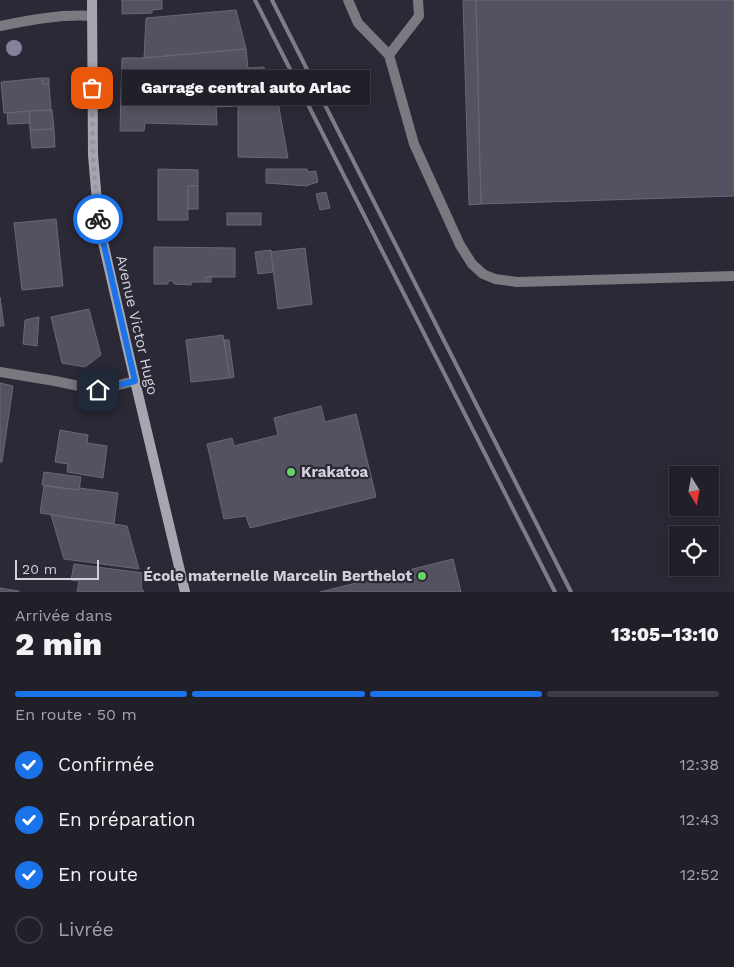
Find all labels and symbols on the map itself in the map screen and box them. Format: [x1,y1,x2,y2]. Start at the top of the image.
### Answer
pin [71,67,113,109]
callout: Garrage central auto Arlac [122,70,370,106]
courier [73,194,123,244]
street label: Avenue Victor Hugo [112,253,162,397]
pin [77,369,119,411]
place label: Krakatoa [301,463,369,481]
marker: Krakatoa [285,466,297,478]
north arrow [669,466,719,516]
scale bar [15,557,99,580]
place label: École maternelle Marcelin Berthelot [143,567,412,585]
marker: École maternelle Marcelin Berthelot [416,570,428,582]

